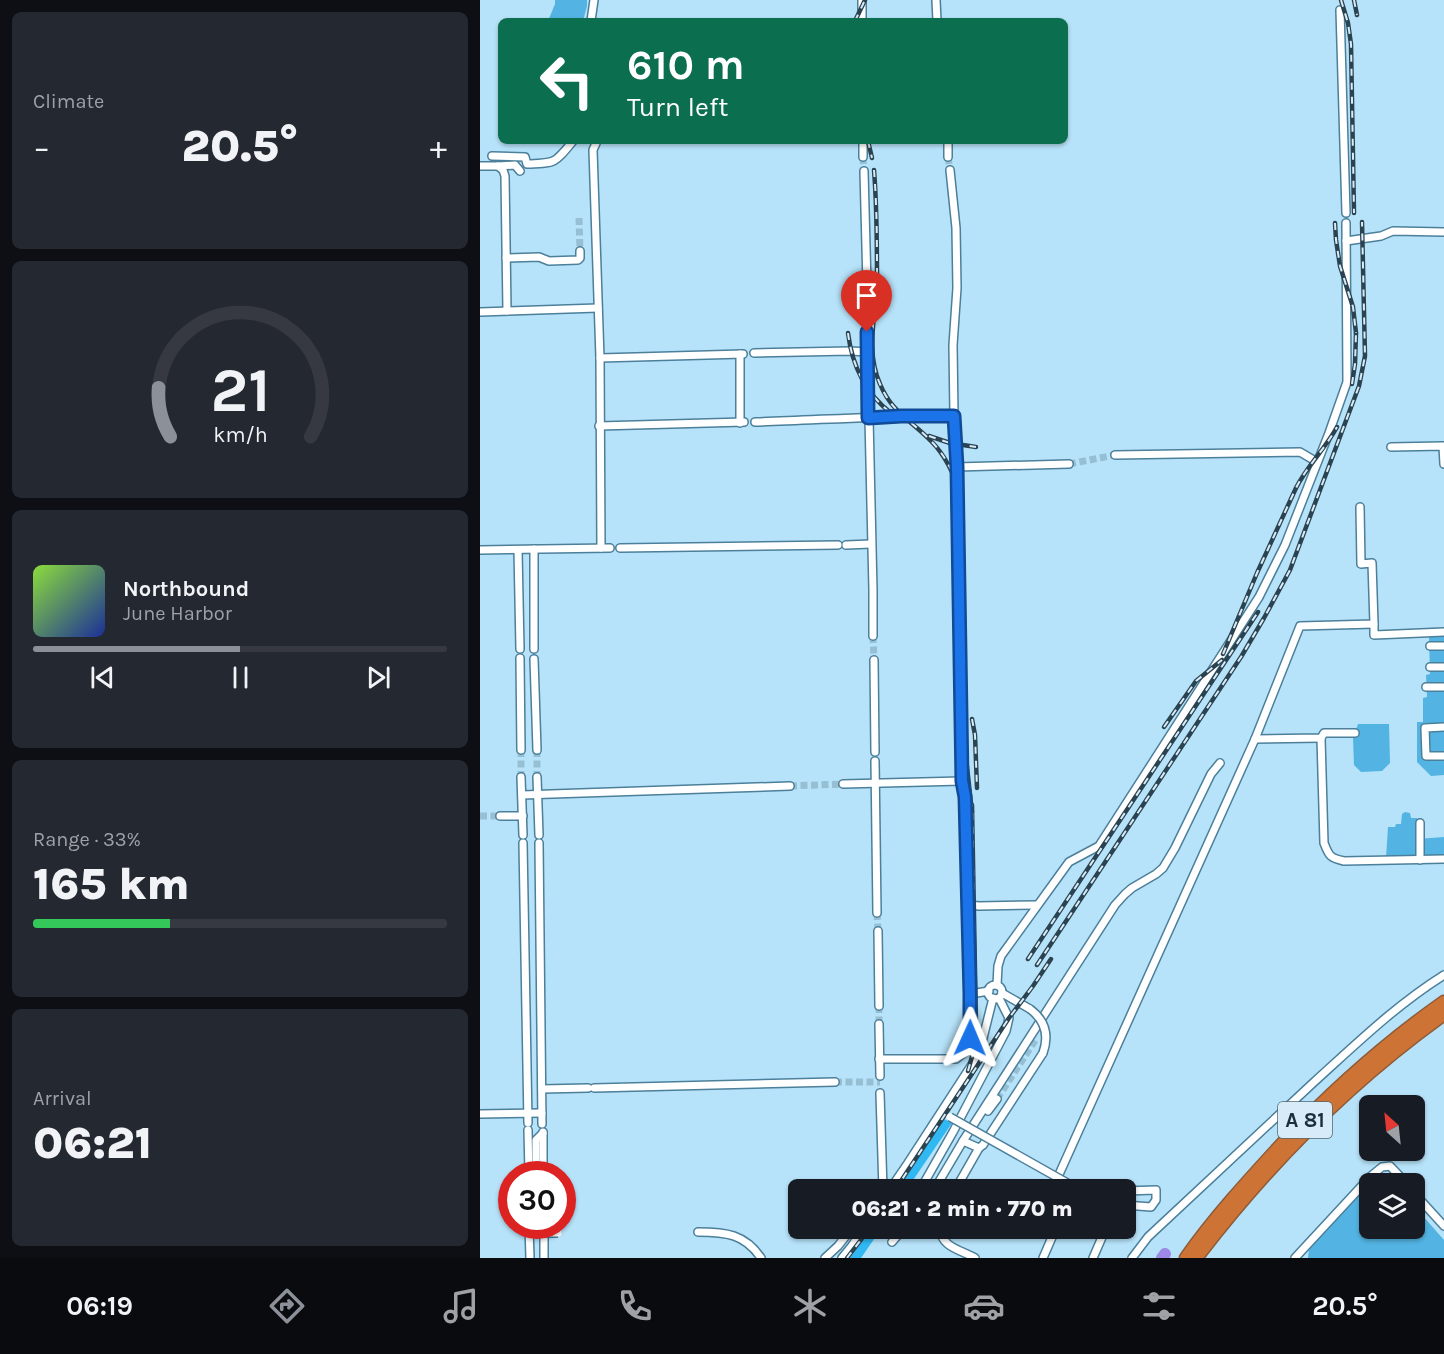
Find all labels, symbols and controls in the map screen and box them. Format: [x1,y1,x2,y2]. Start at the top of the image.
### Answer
text: 610 m [627,40,745,90]
icon: left [528,42,606,120]
text: Climate [33,90,104,113]
text: Turn left [627,91,728,123]
text: 20.5° [182,120,298,172]
text: − [33,128,50,166]
text: + [430,128,447,166]
pin [841,270,892,332]
icon: arrive [850,279,883,312]
text: 21 [210,354,270,427]
text: km/h [213,422,267,447]
text: Northbound [123,576,249,602]
text: June Harbor [123,602,232,625]
icon: previous [86,661,119,694]
icon: pause [224,661,257,694]
icon: next [362,661,395,694]
text: Range · 33% [33,828,141,851]
text: 165 km [33,858,190,910]
position arrow [938,1006,1002,1070]
text: Arrival [33,1087,92,1110]
north arrow [1359,1095,1425,1161]
map controls [1359,1095,1425,1239]
road number: A 81 [1278,1102,1332,1138]
text: 06:21 [33,1117,152,1169]
speed limit sign: 30 [498,1161,576,1239]
button: layers [1359,1173,1425,1239]
text: 06:21 · 2 min · 770 m [851,1196,1073,1222]
icon: directions [266,1285,308,1327]
icon: music [440,1285,482,1327]
icon: phone [614,1285,656,1327]
icon: climate [789,1285,831,1327]
icon: car [963,1285,1005,1327]
icon: filters [1138,1285,1180,1327]
text: 06:19 [66,1290,133,1322]
text: 20.5° [1312,1290,1378,1322]

